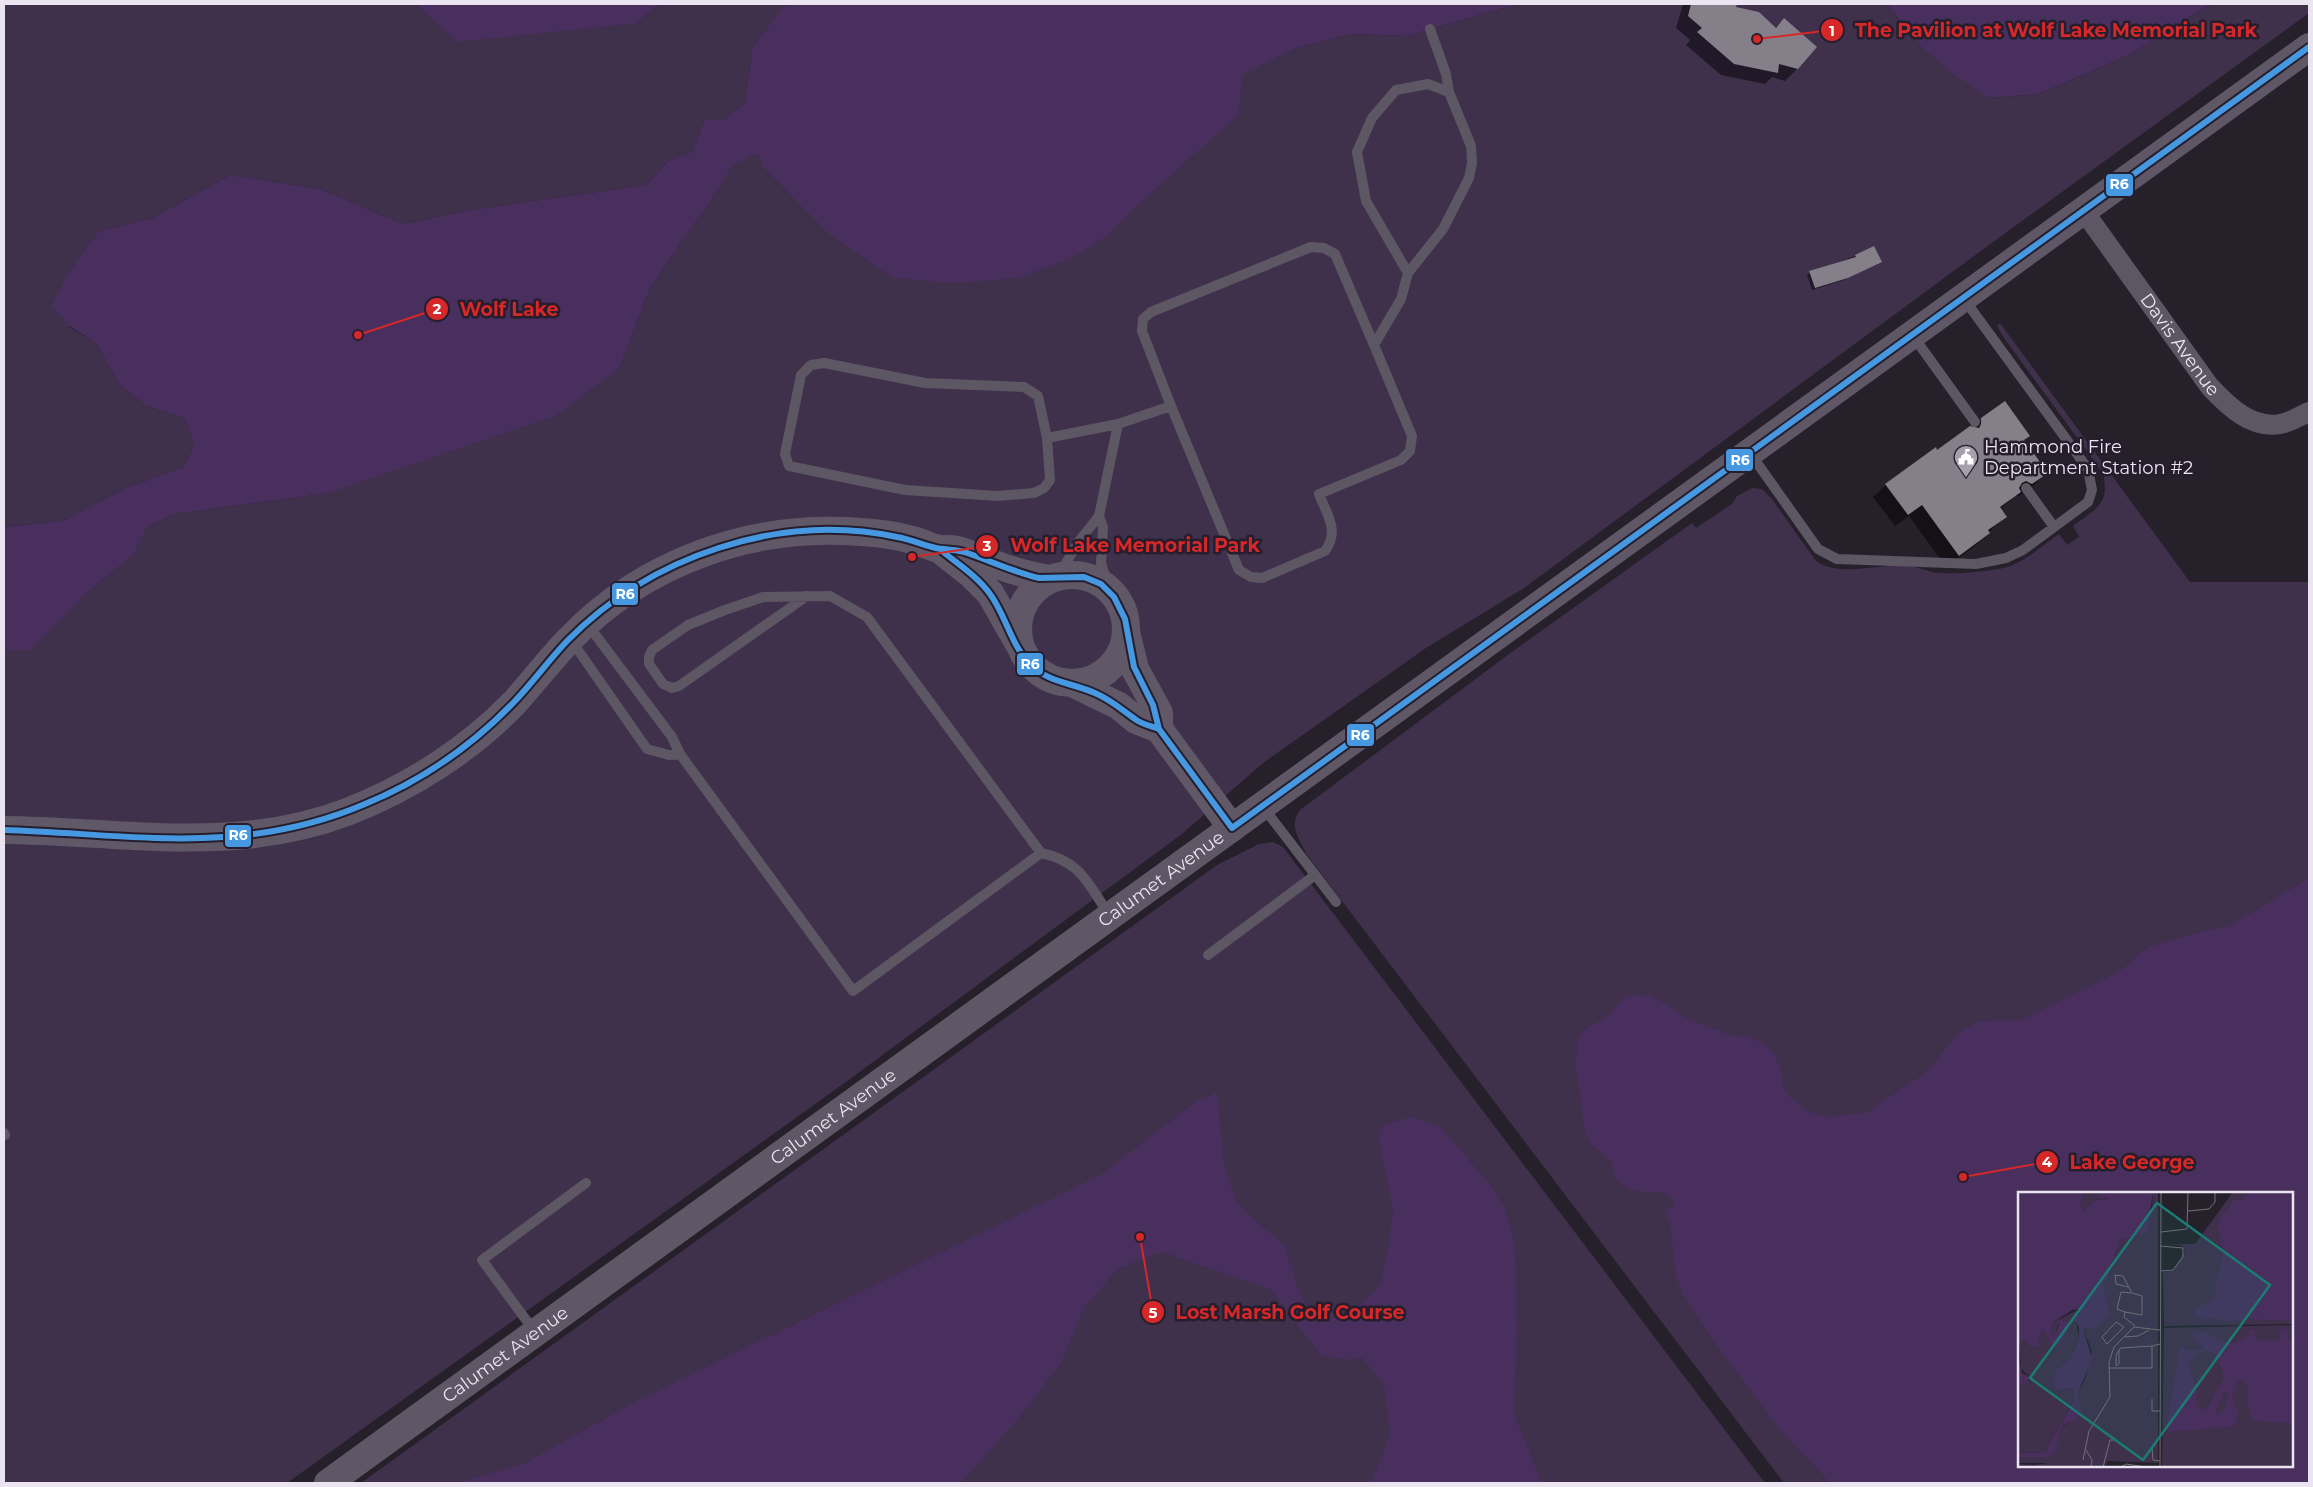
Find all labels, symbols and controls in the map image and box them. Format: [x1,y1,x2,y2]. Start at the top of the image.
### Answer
callout: The Pavilion at Wolf Lake Memorial Park [1820,13,2267,47]
text: The Pavilion at Wolf Lake Memorial Park [1855,19,2258,42]
text: 1 [1829,21,1835,40]
line badge: R6 [2105,173,2134,197]
text: R6 [2109,175,2129,193]
street label: Davis Avenue [2135,289,2224,401]
callout: Wolf Lake [425,292,569,326]
text: Wolf Lake [459,298,559,321]
text: 2 [433,299,442,318]
place label: Hammond Fire Department Station #2 [1984,436,2193,479]
public building icon: Hammond Fire Department Station #2 [1953,444,1979,478]
line badge: R6 [1725,448,1754,472]
text: R6 [1730,451,1750,469]
callout: Wolf Lake Memorial Park [975,529,1270,563]
text: Wolf Lake Memorial Park [1010,534,1260,557]
text: 3 [982,536,992,555]
line badge: R6 [611,582,639,606]
text: R6 [615,585,635,603]
line badge: R6 [1016,652,1044,676]
text: R6 [1020,655,1040,673]
line badge: R6 [1346,723,1375,747]
text: R6 [1350,726,1370,744]
line badge: R6 [224,824,252,848]
text: R6 [228,826,248,844]
street label: Calumet Avenue [1094,826,1228,932]
street label: Calumet Avenue [766,1064,901,1170]
callout: Lake George [2034,1145,2204,1179]
text: Lake George [2069,1151,2195,1174]
text: 4 [2042,1152,2053,1171]
inset map [2018,1192,2293,1467]
callout: Lost Marsh Golf Course [1141,1295,1415,1329]
street label: Calumet Avenue [438,1301,573,1407]
text: Lost Marsh Golf Course [1176,1301,1404,1324]
text: 5 [1149,1303,1158,1322]

